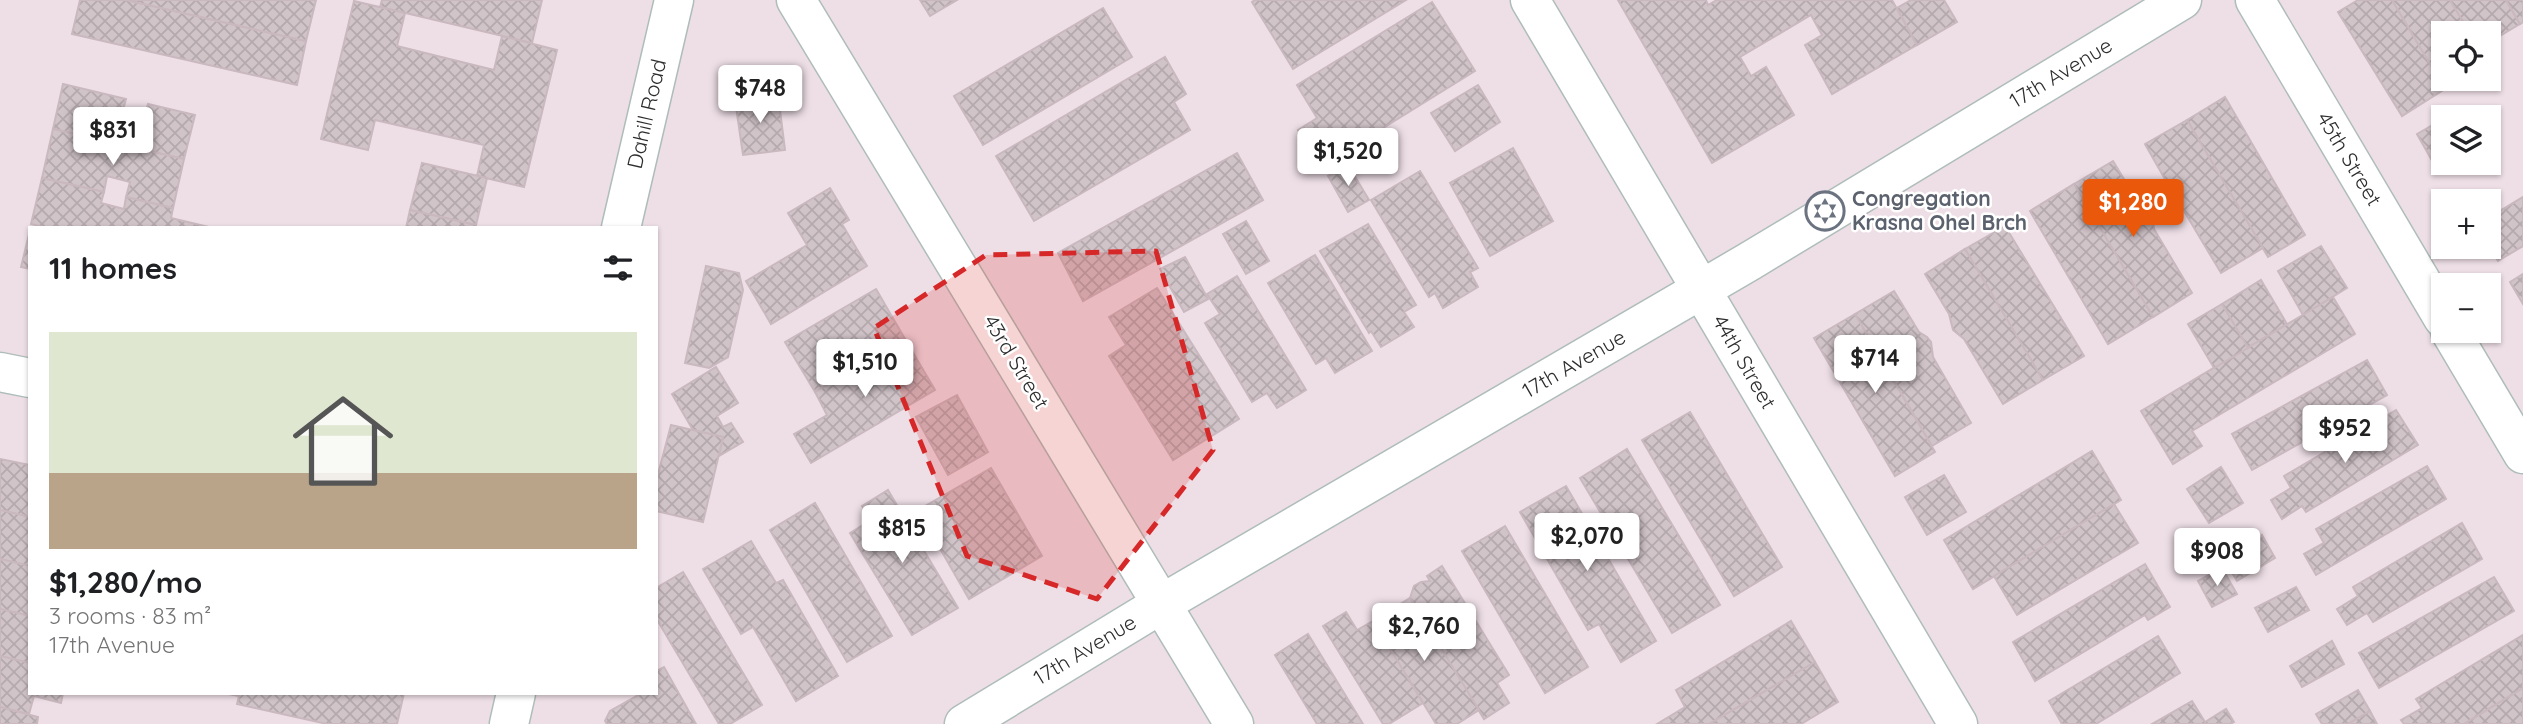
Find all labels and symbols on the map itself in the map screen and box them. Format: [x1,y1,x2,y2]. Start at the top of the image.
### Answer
street label: 17th Avenue [2004,31,2117,113]
street label: Dahill Road [621,56,671,171]
pin: $748 [719,66,801,125]
street label: 45th Street [2312,107,2388,210]
pin: $831 [72,108,154,167]
pin: $1,520 [1291,128,1405,188]
pin: $1,280 [2076,180,2190,239]
place label: Congregation Krasna Ohel Brch [1852,185,2027,235]
synagogue icon: Congregation Krasna Ohel Brch [1804,190,1846,232]
street label: 43rd Street [979,310,1055,413]
street label: 44th Street [1708,310,1782,413]
street label: 17th Avenue [1517,323,1630,403]
pin: $714 [1834,336,1916,395]
pin: $1,510 [808,340,922,399]
pin: $952 [2304,406,2386,465]
pin: $815 [861,505,943,565]
pin: $2,070 [1530,514,1644,573]
pin: $908 [2176,528,2258,588]
pin: $2,760 [1367,604,1481,663]
street label: 17th Avenue [1028,608,1141,690]

